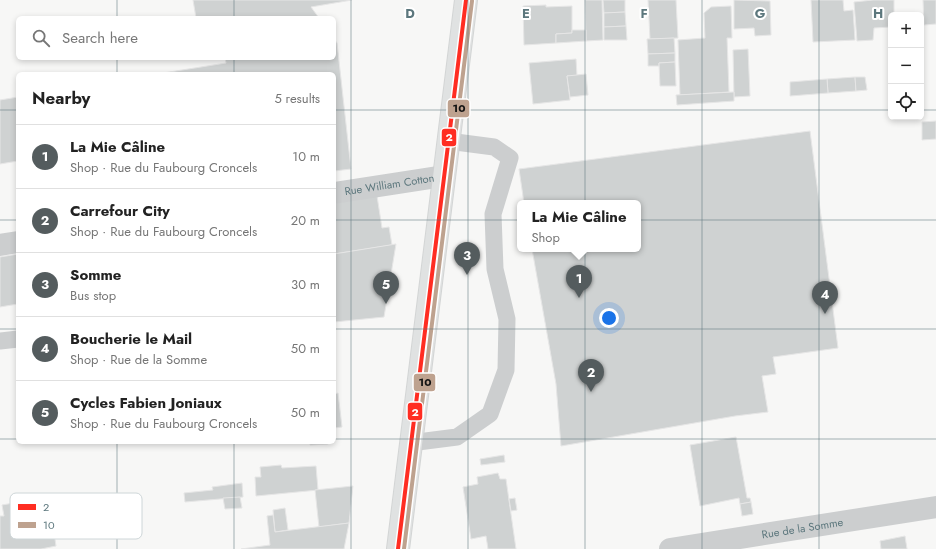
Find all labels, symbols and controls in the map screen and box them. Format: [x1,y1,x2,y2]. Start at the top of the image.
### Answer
text: D [405,4,415,23]
text: E [522,4,530,23]
text: F [640,4,648,23]
text: G [755,4,766,23]
text: H [873,4,883,23]
map controls [888,12,924,120]
button: + [888,12,924,48]
search box [16,16,336,60]
icon: search [30,27,52,49]
text: Search here [62,27,138,49]
button: − [888,48,924,84]
button: locate [888,84,924,120]
text: Nearby [32,86,90,110]
text: 5 results [274,89,320,108]
line badge: 10 [447,99,470,118]
text: 10 [453,100,465,116]
line badge: 2 [441,128,457,147]
text: 2 [445,129,453,145]
text: La Mie Câline [70,136,165,158]
text: 1 [42,147,48,166]
text: 10 m [292,147,320,166]
text: Shop · Rue du Faubourg Croncels [70,158,257,177]
street label: Rue William Cotton [343,170,435,199]
text: Carrefour City [70,200,170,222]
popup [517,200,641,252]
text: La Mie Câline [531,206,627,228]
text: 2 [41,211,49,230]
text: 20 m [291,211,320,230]
text: Shop · Rue du Faubourg Croncels [70,222,257,241]
text: Shop [531,228,560,247]
pin: 3 [454,242,480,275]
text: Somme [70,264,121,286]
pin: 1 [566,265,592,298]
pin: 5 [373,271,399,304]
text: 3 [41,275,49,294]
text: 30 m [291,275,320,294]
pin: 4 [812,281,838,314]
text: Bus stop [70,286,116,305]
your location [599,308,619,328]
text: Boucherie le Mail [70,328,192,350]
text: 4 [40,339,50,358]
text: 50 m [291,339,320,358]
text: Shop · Rue de la Somme [70,350,207,369]
pin: 2 [578,359,604,392]
line badge: 10 [413,373,436,392]
text: 10 [419,374,431,390]
text: Cycles Fabien Joniaux [70,392,222,414]
line badge: 2 [407,402,423,421]
text: 5 [41,403,49,422]
text: 50 m [291,403,320,422]
text: 2 [411,404,419,420]
text: Shop · Rue du Faubourg Croncels [70,414,257,433]
legend [10,493,142,539]
text: 2 [43,499,49,515]
street label: Rue de la Somme [760,514,845,542]
text: 10 [43,517,55,533]

